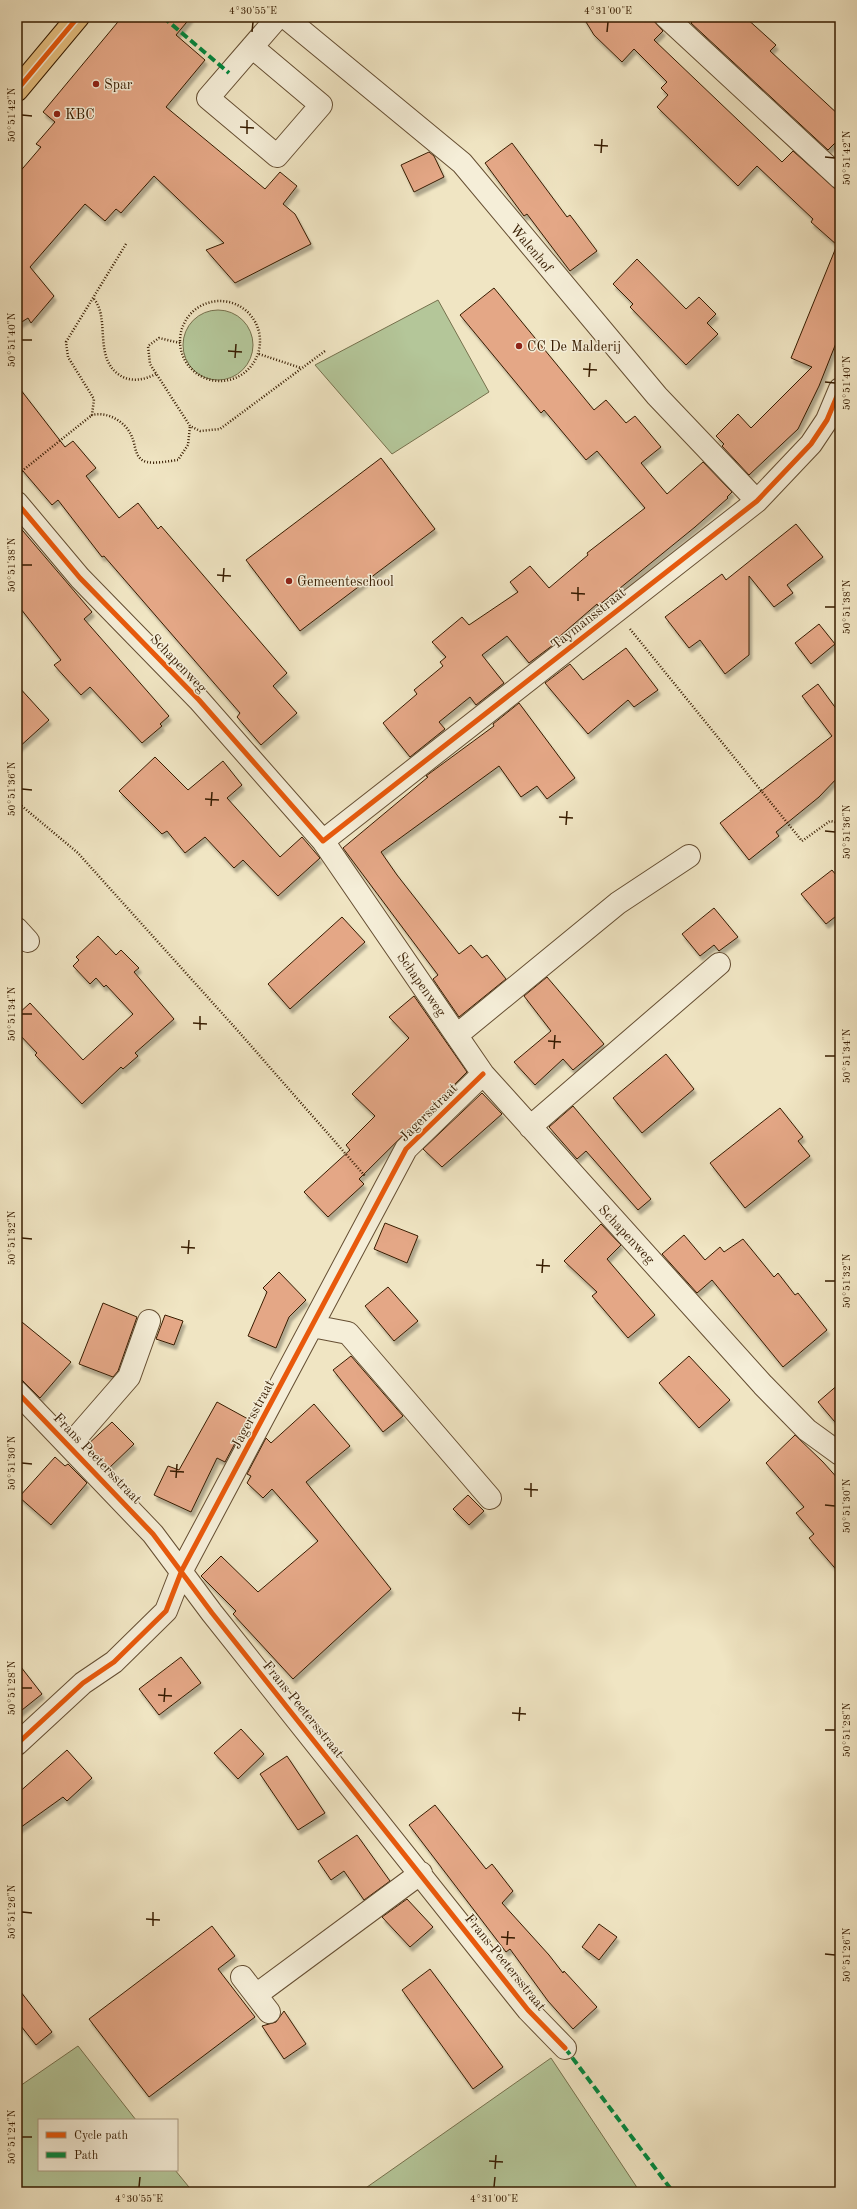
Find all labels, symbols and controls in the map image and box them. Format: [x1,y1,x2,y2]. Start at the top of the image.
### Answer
text: 4°30'55"E [229,6,277,16]
text: 4°31'00"E [584,6,632,16]
place label: Spar [104,78,133,92]
marker: Spar [91,79,101,89]
text: 50°51'42"N [7,87,17,142]
place label: KBC [65,108,95,122]
marker: KBC [52,109,62,119]
text: 50°51'42"N [842,130,852,185]
street label: Walenhof [507,222,556,276]
text: 50°51'40"N [7,312,17,367]
place label: CC De Malderij [527,340,621,354]
marker: CC De Malderij [514,341,524,351]
text: 50°51'40"N [842,355,852,410]
text: 50°51'38"N [7,537,17,592]
place label: Gemeenteschool [297,575,394,589]
marker: Gemeenteschool [284,576,294,586]
text: 50°51'38"N [842,579,852,634]
street label: Taymansstraat [549,585,629,652]
street label: Schapenweg [147,632,210,696]
text: 50°51'36"N [7,761,17,816]
text: 50°51'36"N [842,804,852,859]
street label: Schapenweg [394,950,449,1020]
text: 50°51'34"N [7,986,17,1041]
text: 50°51'34"N [842,1028,852,1083]
street label: Jagersstraat [397,1081,461,1144]
street label: Schapenweg [596,1203,657,1267]
text: 50°51'32"N [7,1210,17,1265]
text: 50°51'32"N [842,1253,852,1308]
street label: Jagersstraat [229,1378,277,1451]
street label: Frans Peetersstraat [51,1411,144,1507]
text: 50°51'30"N [7,1435,17,1490]
text: 50°51'30"N [842,1478,852,1533]
street label: Frans Peetersstraat [260,1659,346,1761]
text: 50°51'28"N [7,1660,17,1715]
text: 50°51'28"N [842,1702,852,1757]
text: 50°51'26"N [7,1884,17,1939]
street label: Frans Peetersstraat [462,1912,548,2014]
text: 50°51'26"N [842,1927,852,1982]
text: 50°51'24"N [7,2109,17,2164]
legend [38,2119,178,2171]
text: Cycle path [74,2130,129,2142]
text: Path [74,2150,99,2162]
text: 4°30'55"E [115,2194,163,2204]
text: 4°31'00"E [470,2194,518,2204]

